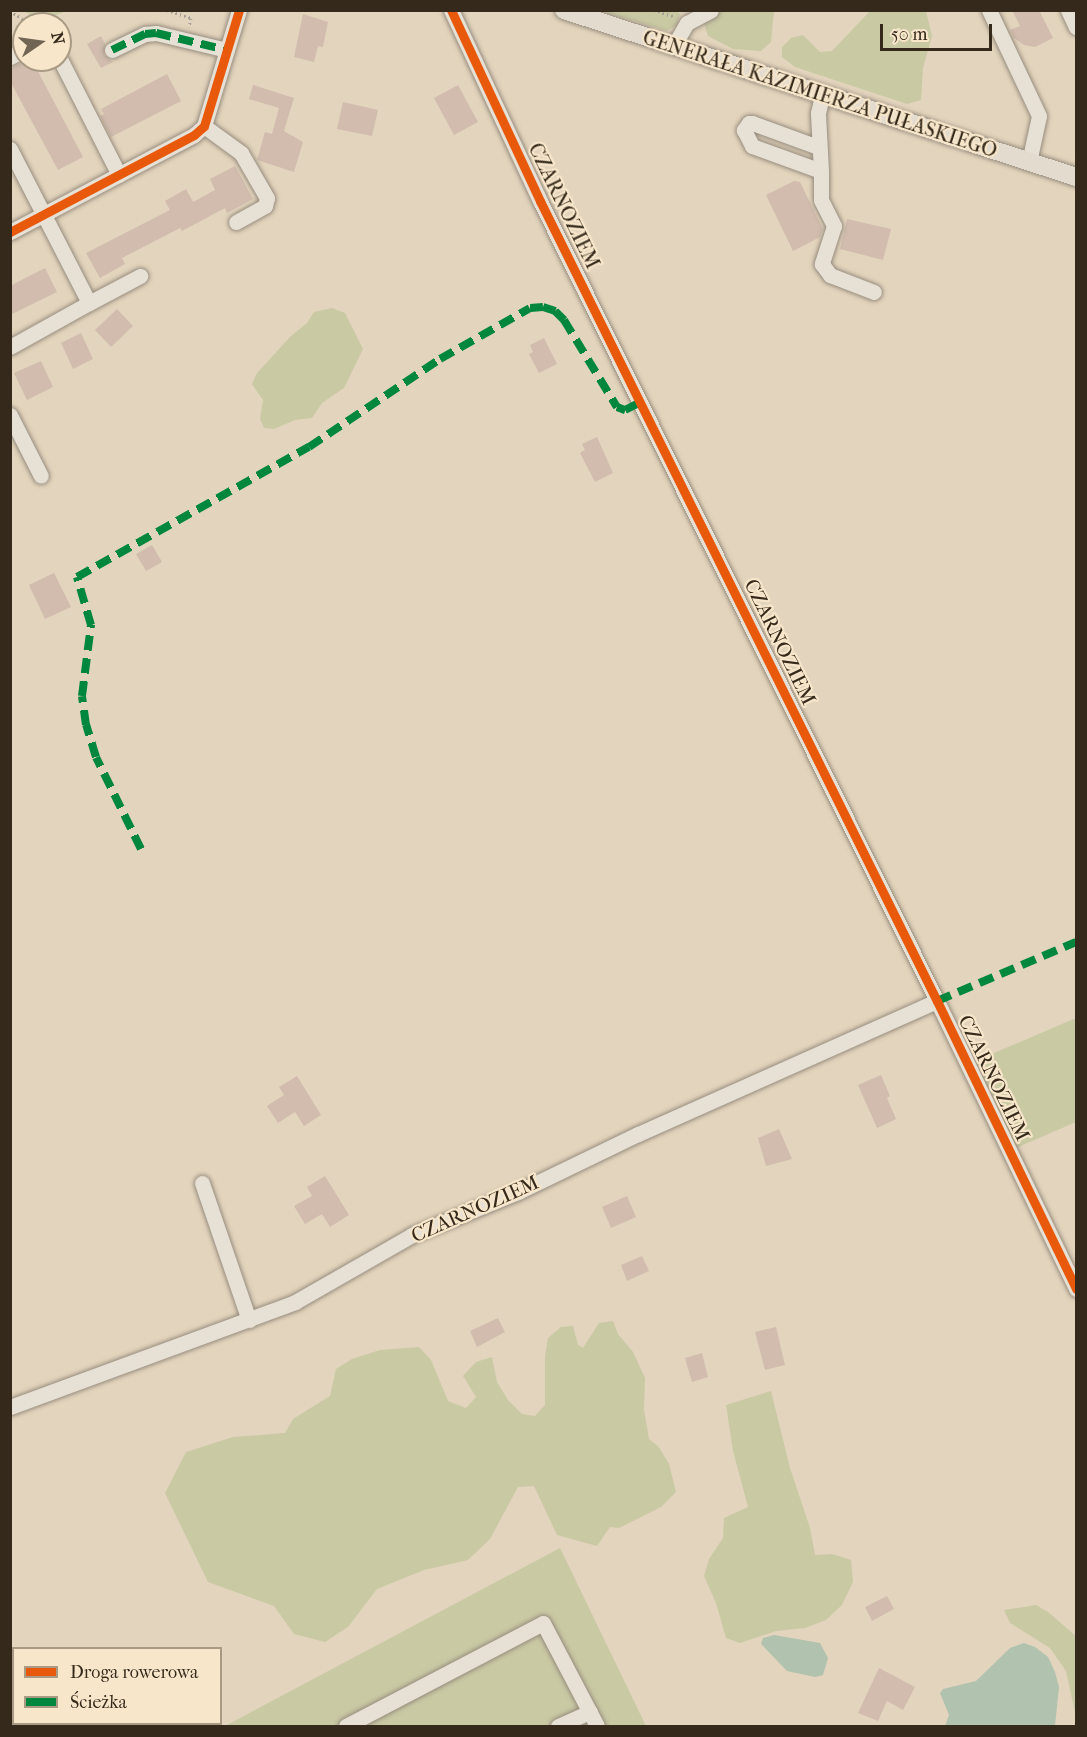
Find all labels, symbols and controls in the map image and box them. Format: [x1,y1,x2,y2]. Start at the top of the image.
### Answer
north arrow [12,12,72,72]
scale bar [883,12,996,50]
text: 50 m [891,24,927,45]
street label: GENERAŁA KAZIMIERZA PUŁASKIEGO [640,25,1000,163]
text: N [47,30,69,46]
street label: CZARNOZIEM [523,139,605,273]
street label: CZARNOZIEM [739,575,821,709]
street label: CZARNOZIEM [953,1011,1035,1145]
street label: CZARNOZIEM [408,1170,542,1248]
legend [12,1647,222,1725]
text: Droga rowerowa [70,1662,198,1683]
text: Ścieżka [70,1692,127,1713]

